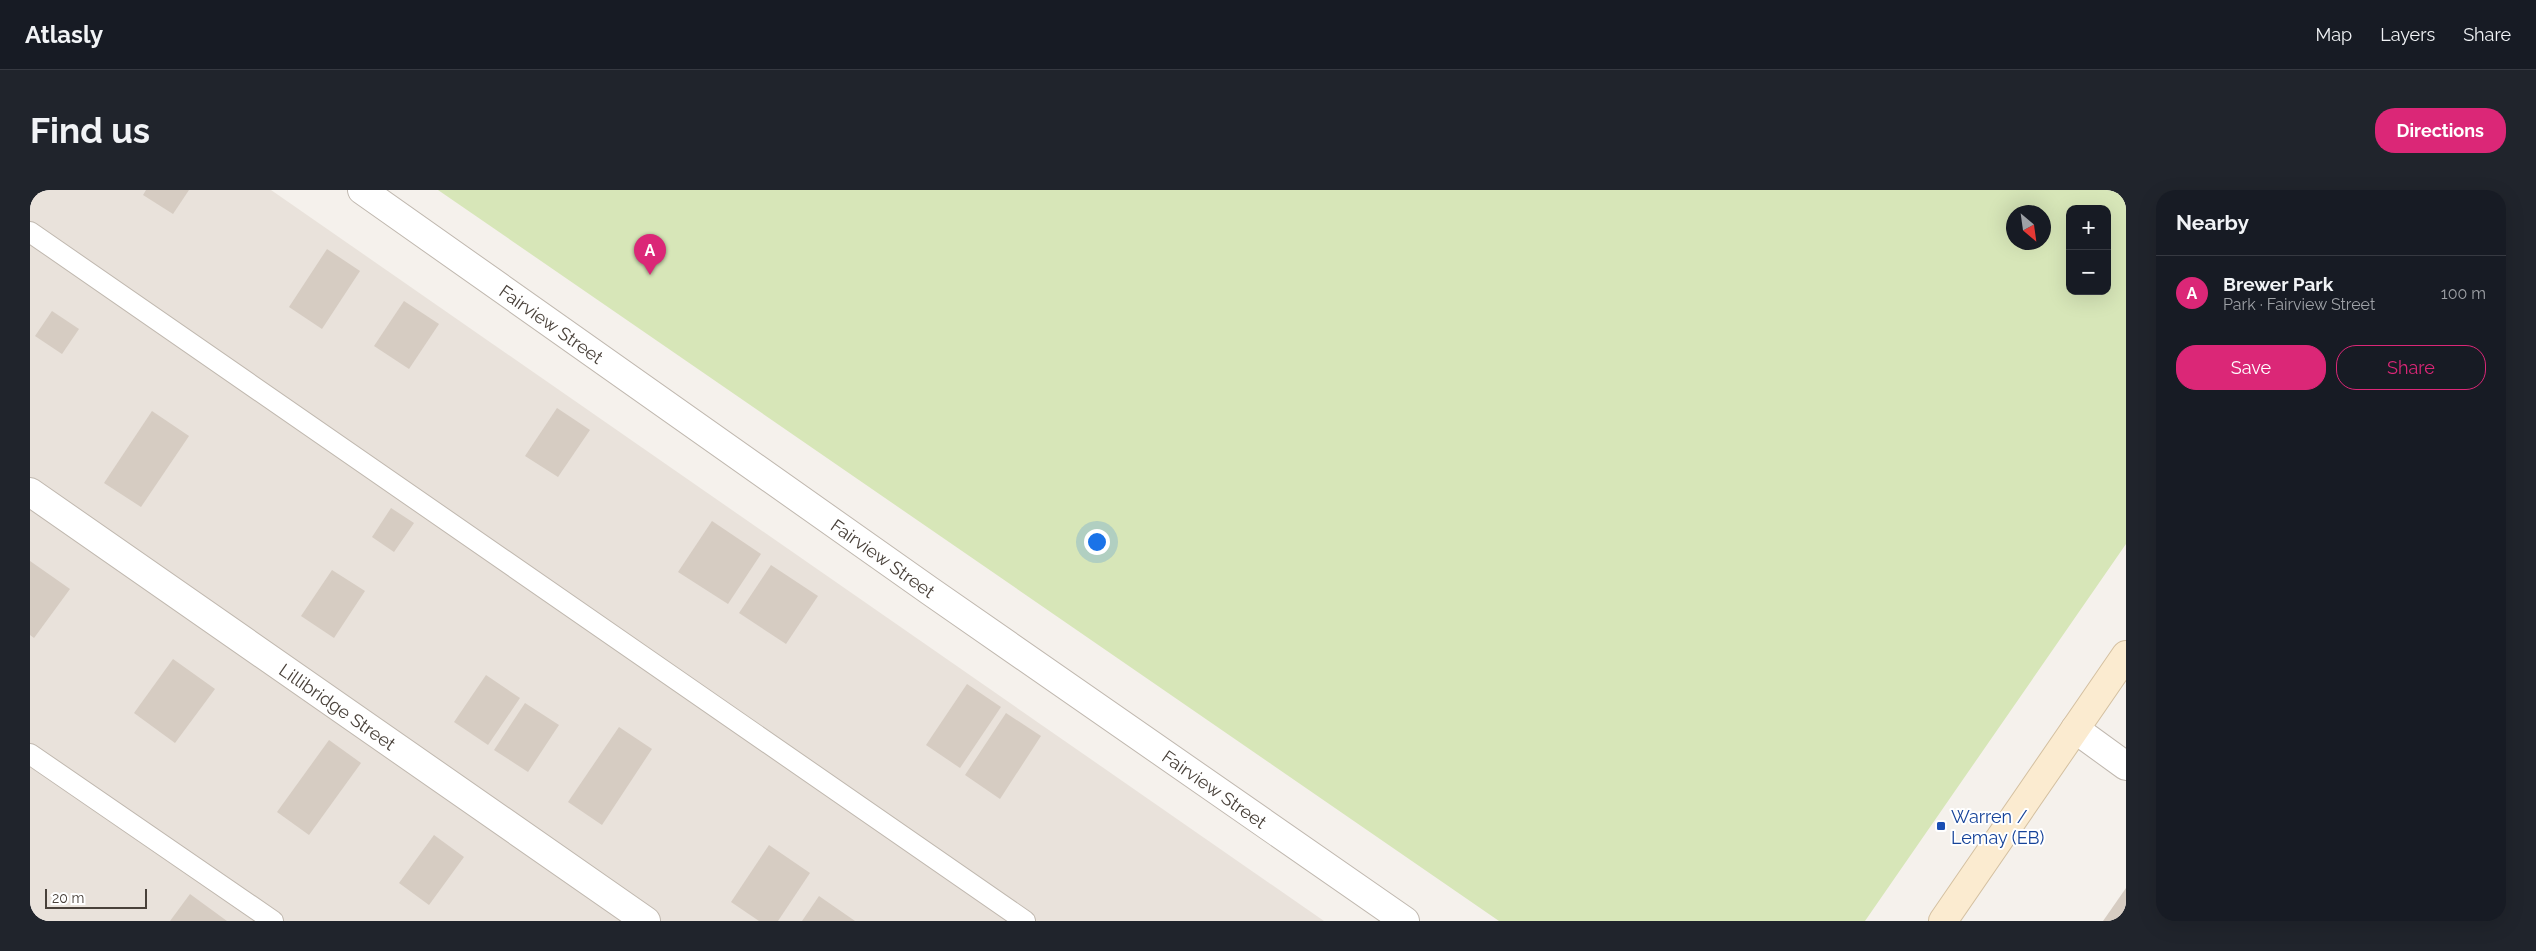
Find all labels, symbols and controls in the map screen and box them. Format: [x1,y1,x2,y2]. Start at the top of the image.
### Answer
text: Atlasly [25,20,103,49]
text: Map [2316,24,2352,45]
text: Layers [2380,24,2435,45]
text: Share [2463,24,2511,45]
button: Directions [2375,108,2506,153]
text: Find us [30,110,150,151]
north arrow [2006,205,2051,250]
map controls [2066,205,2111,295]
button: + [2066,205,2111,250]
text: Nearby [2176,210,2249,235]
pin: A [634,234,666,275]
button: − [2066,250,2111,295]
text: Brewer Park [2223,273,2333,295]
street label: Fairview Street [496,280,607,368]
text: A [2187,284,2197,303]
text: 100 m [2441,284,2486,303]
text: Park · Fairview Street [2223,295,2375,314]
button: Save [2176,345,2326,390]
button: Share [2336,345,2486,390]
street label: Fairview Street [827,514,939,602]
your location [1084,529,1110,555]
street label: Lillibridge Street [276,659,400,754]
street label: Fairview Street [1159,745,1271,832]
place label: Warren / Lemay (EB) [1951,806,2045,848]
marker: Warren / Lemay (EB) [1935,820,1947,832]
scale bar [45,886,148,909]
text: 20 m [52,890,84,906]

